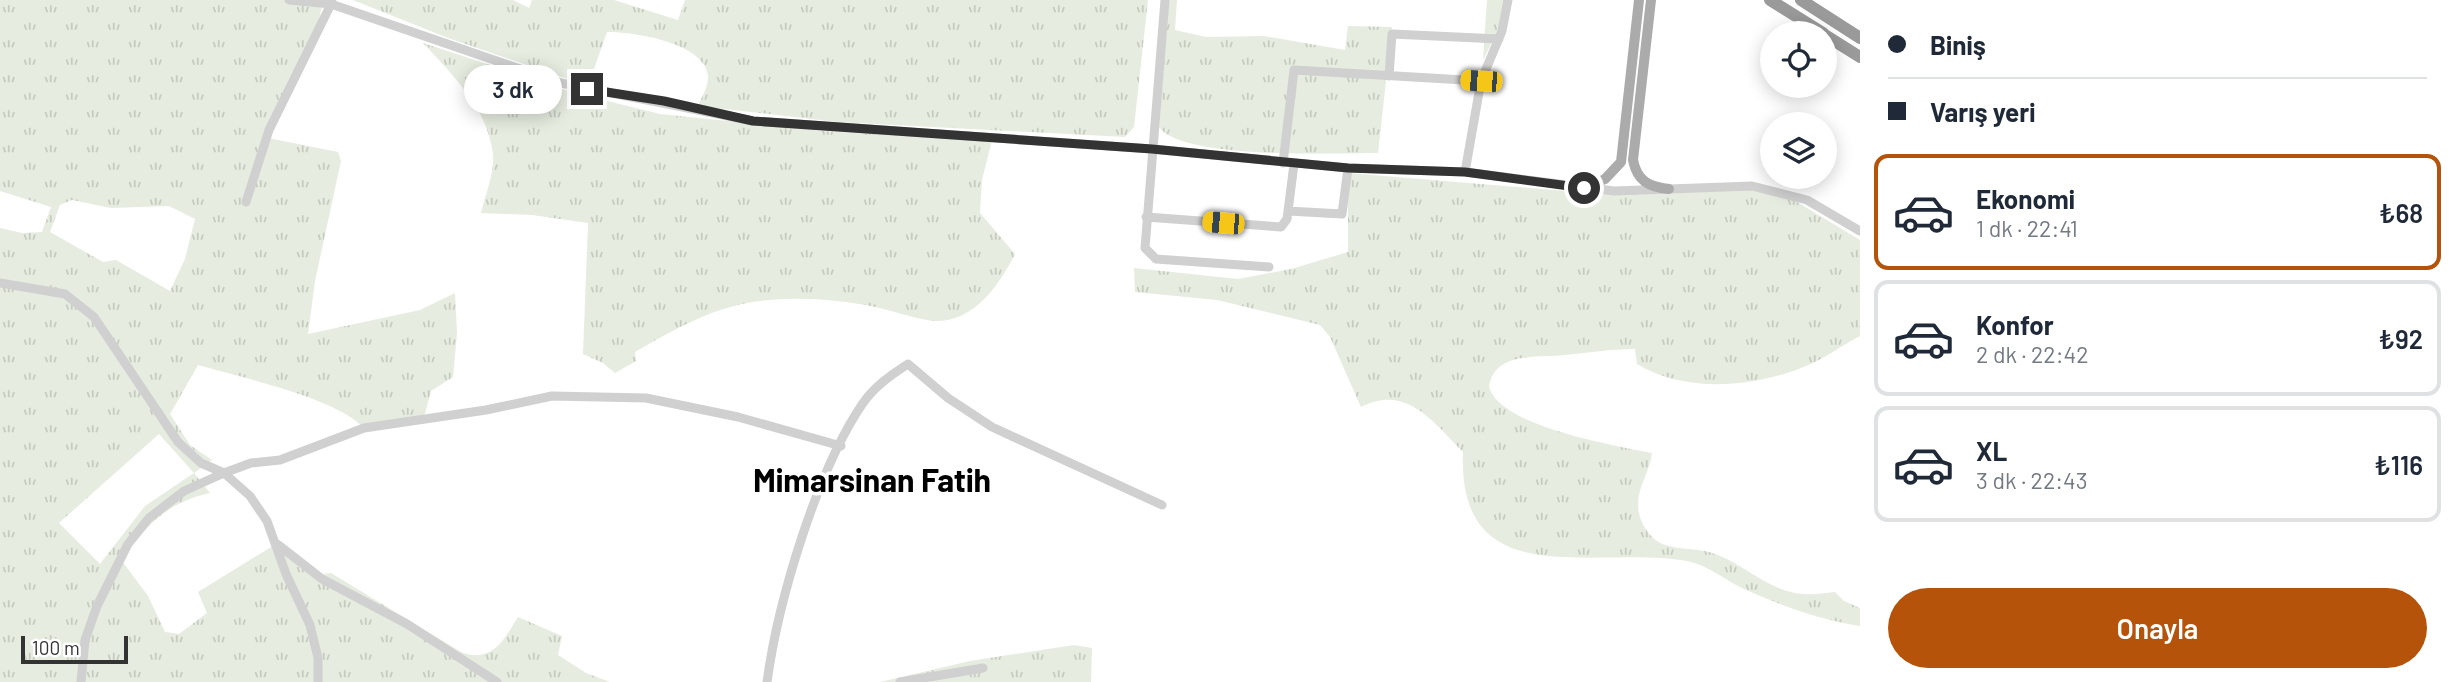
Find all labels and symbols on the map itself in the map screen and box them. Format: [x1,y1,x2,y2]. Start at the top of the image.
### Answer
callout: 3 dk [464,64,562,114]
car [1460,69,1503,93]
route end [571,73,603,105]
route start [1568,172,1600,204]
car [1202,211,1245,235]
district label: Mimarsinan Fatih [753,460,991,498]
scale bar [21,633,128,665]

